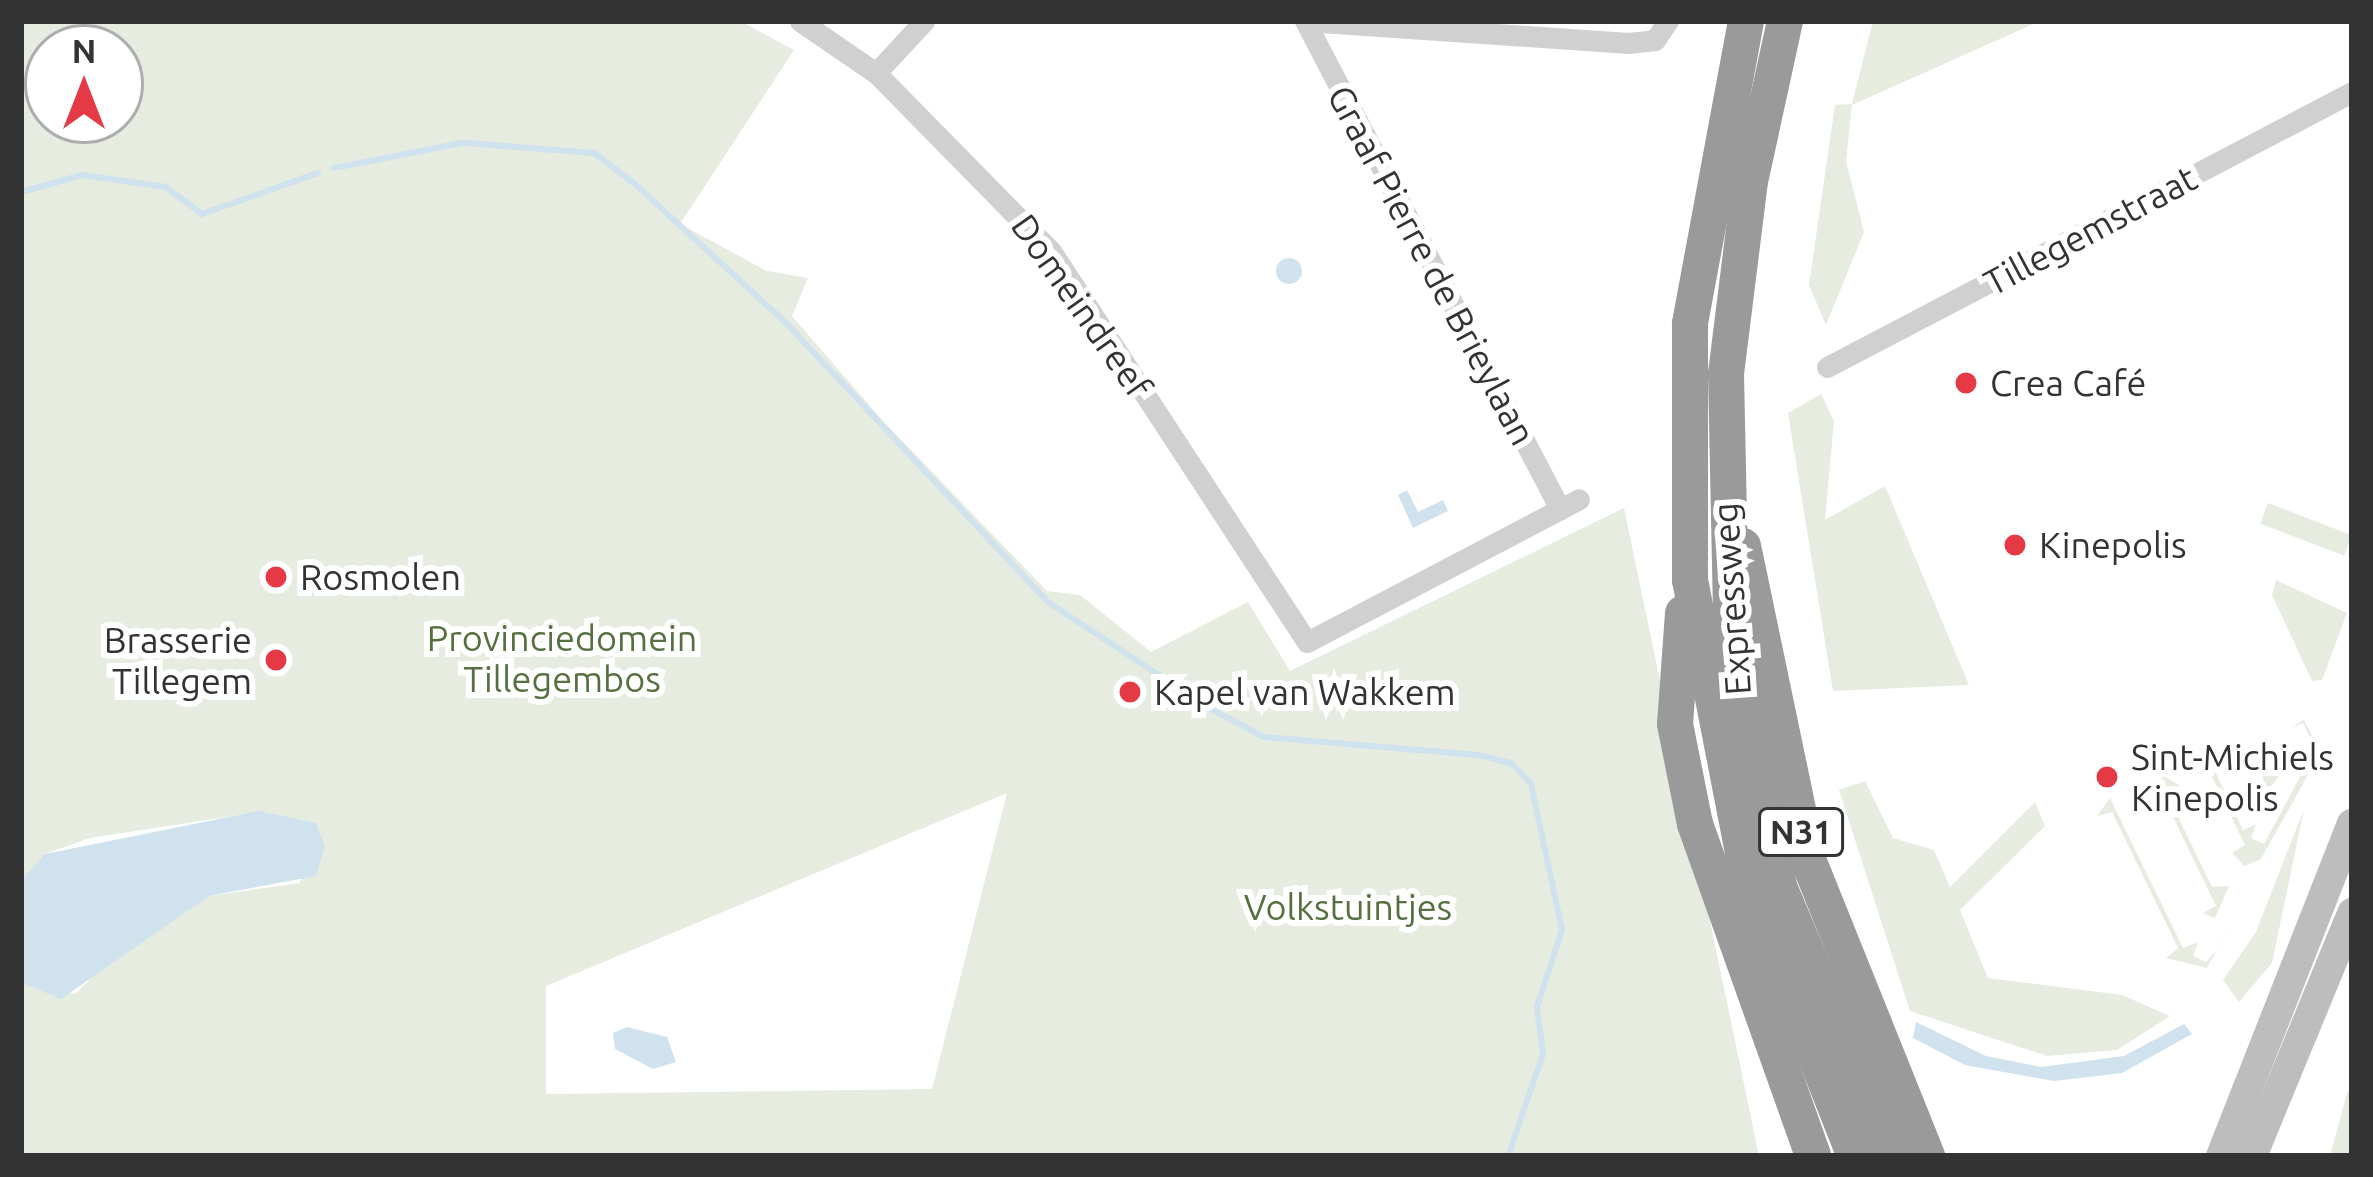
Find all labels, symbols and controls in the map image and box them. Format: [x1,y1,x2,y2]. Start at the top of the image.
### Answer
north arrow [24,24,144,144]
text: N [72,32,96,69]
street label: Graaf Pierre de Brieylaan [1319,78,1545,452]
street label: Tillegemstraat [1976,156,2204,304]
street label: Domeindreef [1003,206,1161,406]
place label: Crea Café [1990,361,2146,405]
marker: Crea Café [1953,370,1979,396]
street label: Expressweg [1703,501,1759,697]
place label: Kinepolis [2039,523,2187,567]
marker: Kinepolis [2002,532,2028,558]
place label: Rosmolen [300,555,461,599]
marker: Rosmolen [263,564,289,590]
park label: Provinciedomein Tillegembos [427,615,697,700]
place label: Brasserie Tillegem [104,617,252,702]
marker: Brasserie Tillegem [263,647,289,673]
place label: Kapel van Wakkem [1154,670,1456,714]
marker: Kapel van Wakkem [1117,679,1143,705]
place label: Sint-Michiels Kinepolis [2131,734,2334,819]
marker: Sint-Michiels Kinepolis [2094,764,2120,790]
road number: N31 [1756,805,1846,859]
park label: Volkstuintjes [1244,885,1452,929]

